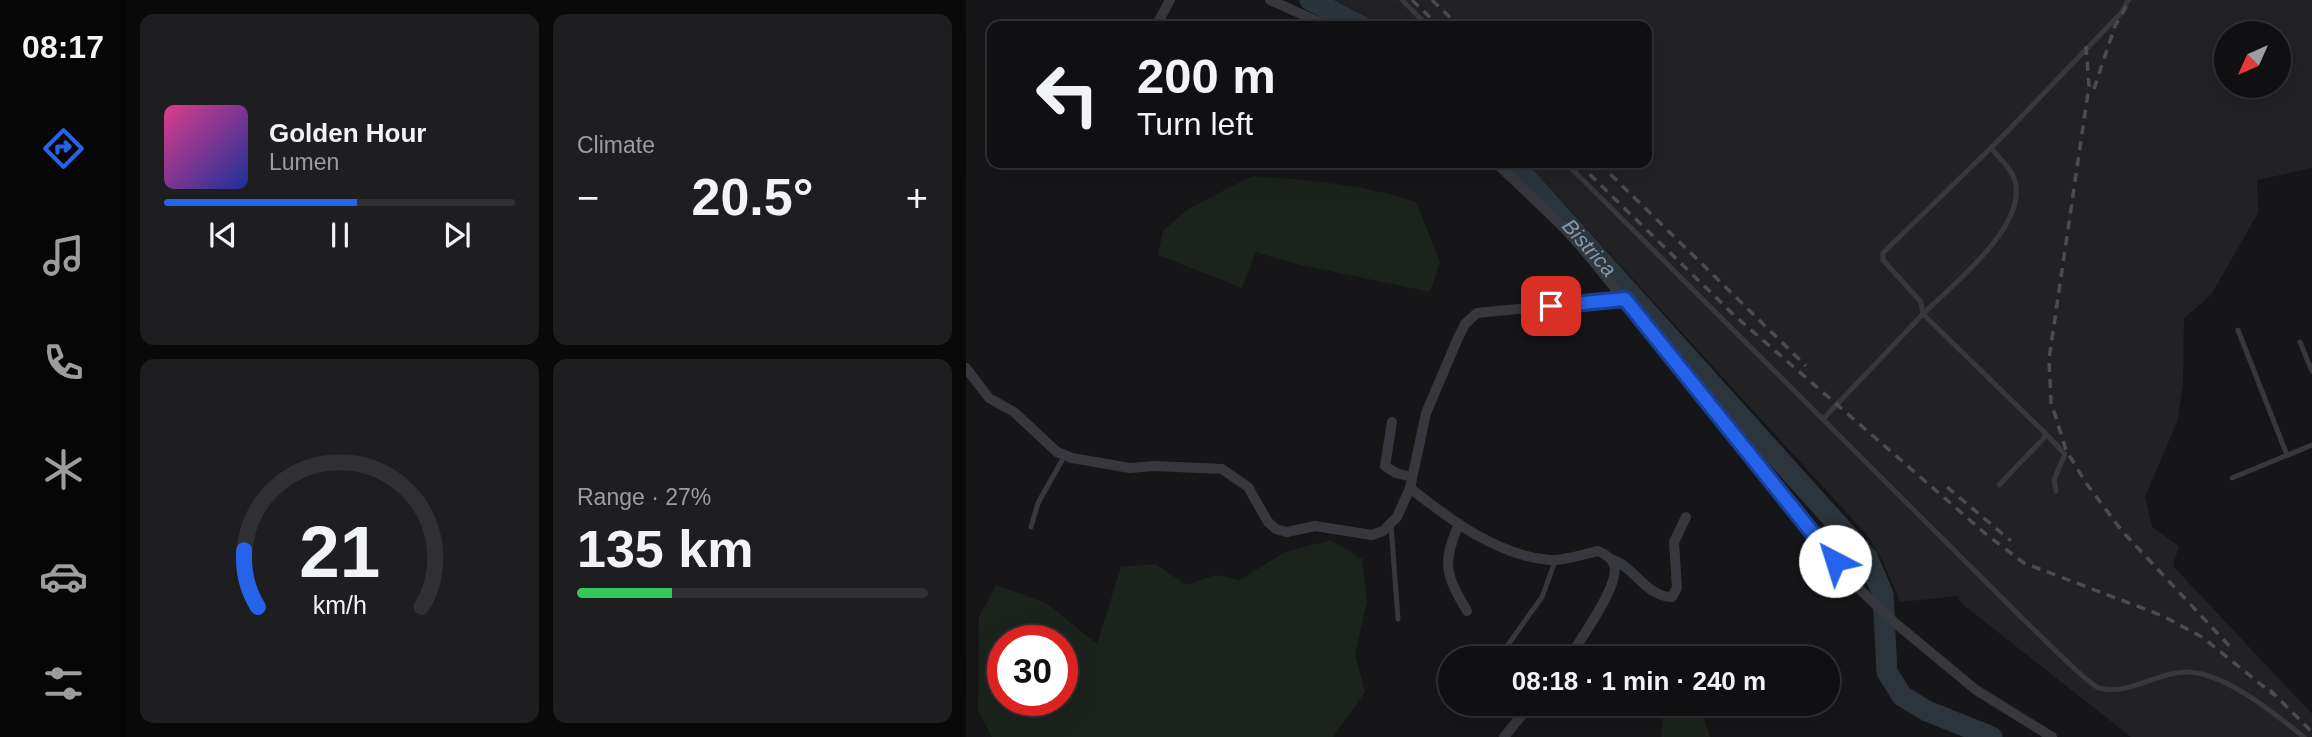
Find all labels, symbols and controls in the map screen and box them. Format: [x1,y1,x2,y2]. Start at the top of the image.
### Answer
north arrow [2214,21,2291,98]
map controls [2214,21,2291,98]
text: 08:17 [22,29,104,65]
icon: left [1022,49,1113,140]
text: 200 m [1137,49,1276,103]
text: Turn left [1137,106,1253,142]
text: Golden Hour [269,118,426,148]
icon: directions [39,124,88,173]
text: Climate [577,132,655,158]
text: Lumen [269,149,339,175]
text: 20.5° [691,168,814,226]
text: − [577,177,599,219]
text: + [906,177,928,219]
water label: Bistrica [1558,214,1621,281]
icon: previous [204,216,242,254]
icon: pause [321,216,359,254]
icon: next [438,216,476,254]
icon: music [39,231,88,280]
pin [1521,276,1581,336]
icon: arrive [1532,287,1570,325]
icon: phone [39,338,88,387]
icon: climate [39,445,88,494]
text: Range · 27% [577,484,711,510]
text: 21 [299,511,380,592]
text: 135 km [577,520,753,578]
position arrow [1798,524,1872,598]
icon: car [39,552,88,601]
text: km/h [312,591,367,619]
speed limit sign: 30 [987,625,1078,716]
icon: filters [39,659,88,708]
text: 08:18 · 1 min · 240 m [1512,666,1766,696]

